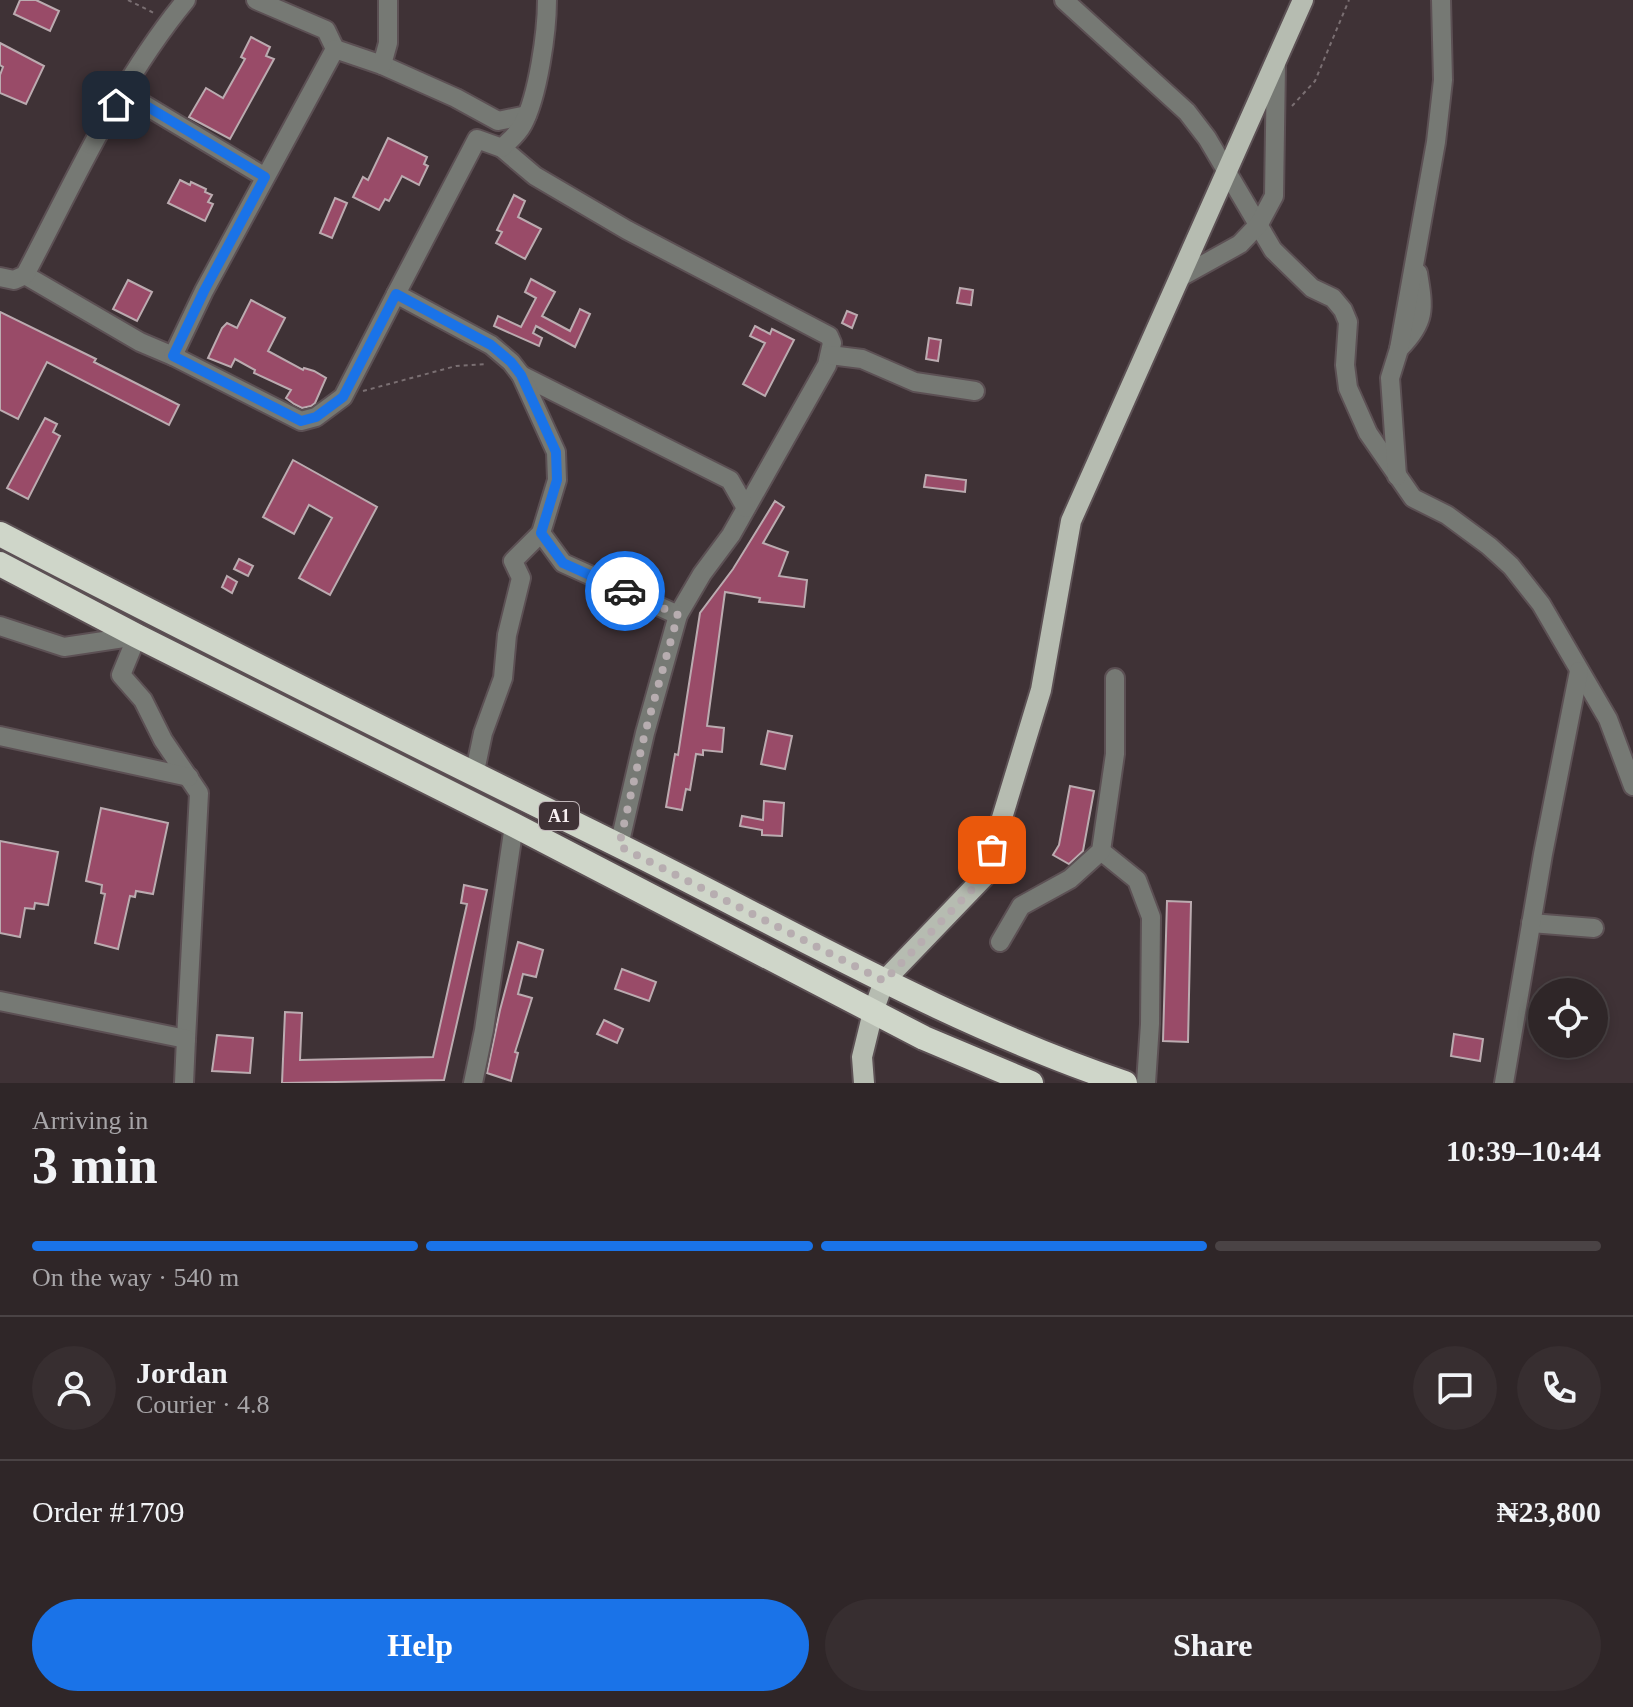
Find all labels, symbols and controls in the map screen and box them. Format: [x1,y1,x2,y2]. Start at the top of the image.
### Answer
pin [82,71,150,139]
icon: home [94,83,138,127]
courier [585,551,665,631]
icon: car [603,569,647,613]
road number: A1 [539,802,579,830]
pin [958,816,1026,884]
icon: bag [970,828,1014,872]
map controls [1528,978,1608,1058]
button: locate [1528,978,1608,1058]
text: Arriving in [32,1106,148,1135]
text: 10:39–10:44 [1446,1134,1601,1167]
text: 3 min [32,1137,158,1194]
text: On the way · 540 m [32,1263,239,1292]
button: person [32,1346,116,1430]
button: chat [1413,1346,1497,1430]
button: phone [1517,1346,1601,1430]
text: Jordan [136,1356,228,1389]
text: Courier · 4.8 [136,1390,270,1419]
text: Order #1709 [32,1495,184,1528]
text: ₦23,800 [1497,1495,1601,1528]
button: Help [32,1599,809,1691]
button: Share [825,1599,1601,1691]

